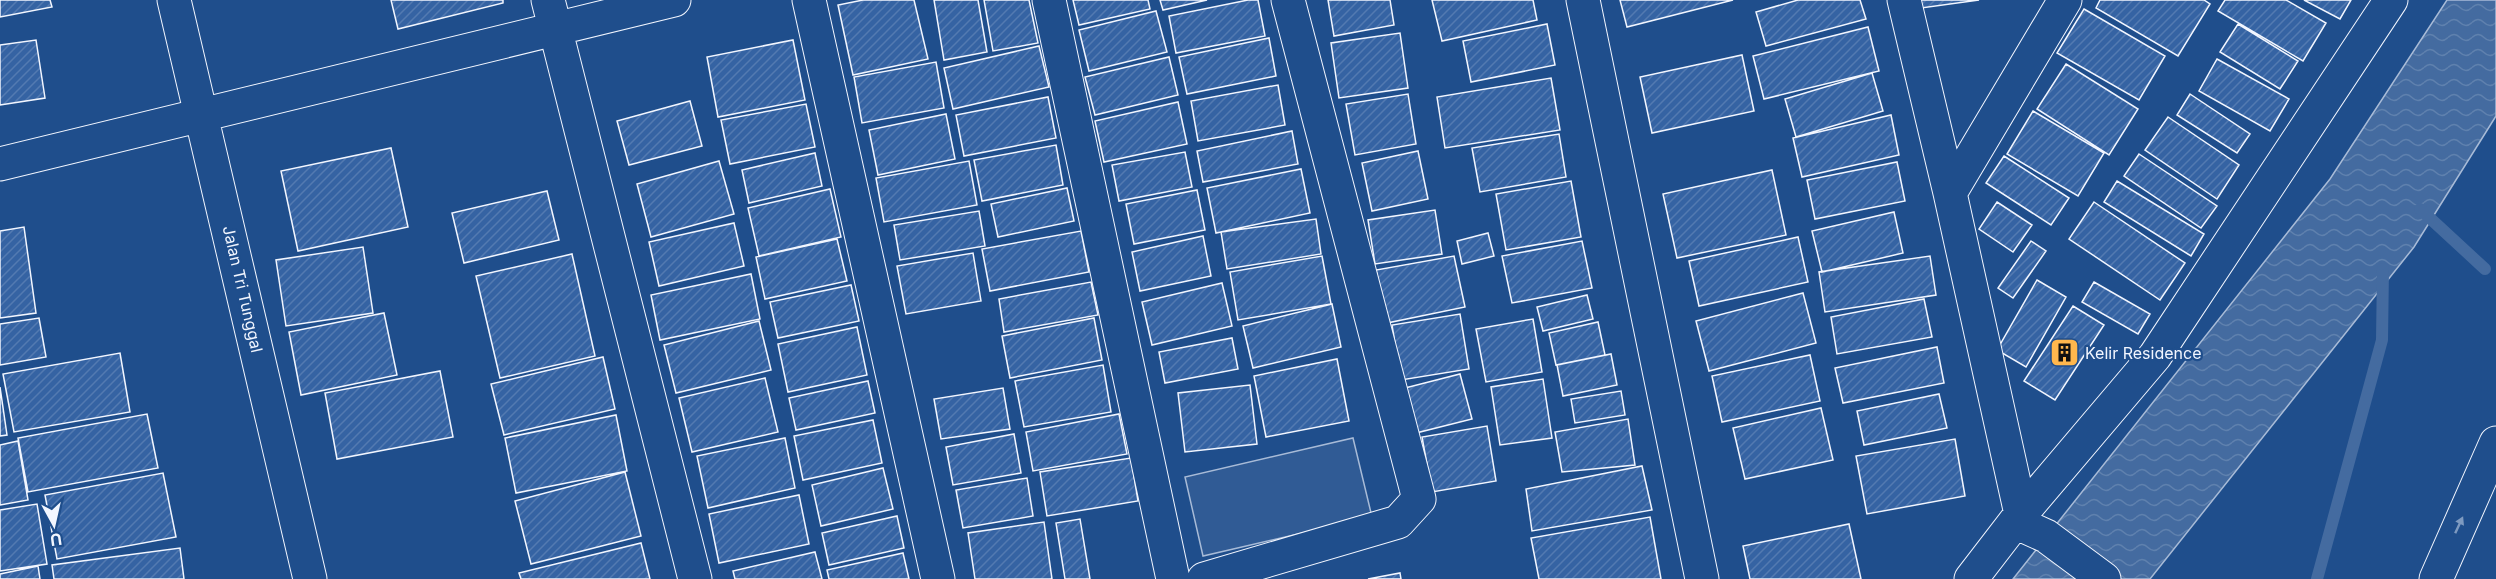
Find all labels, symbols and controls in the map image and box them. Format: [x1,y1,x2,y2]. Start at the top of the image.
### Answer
street label: Jalan Tri Tunggal [219,224,267,354]
building icon: Kelir Residence [2048,337,2080,369]
place label: Kelir Residence [2085,343,2201,363]
north arrow [24,495,84,555]
one-way arrow [2454,517,2463,534]
text: U [49,529,63,551]

